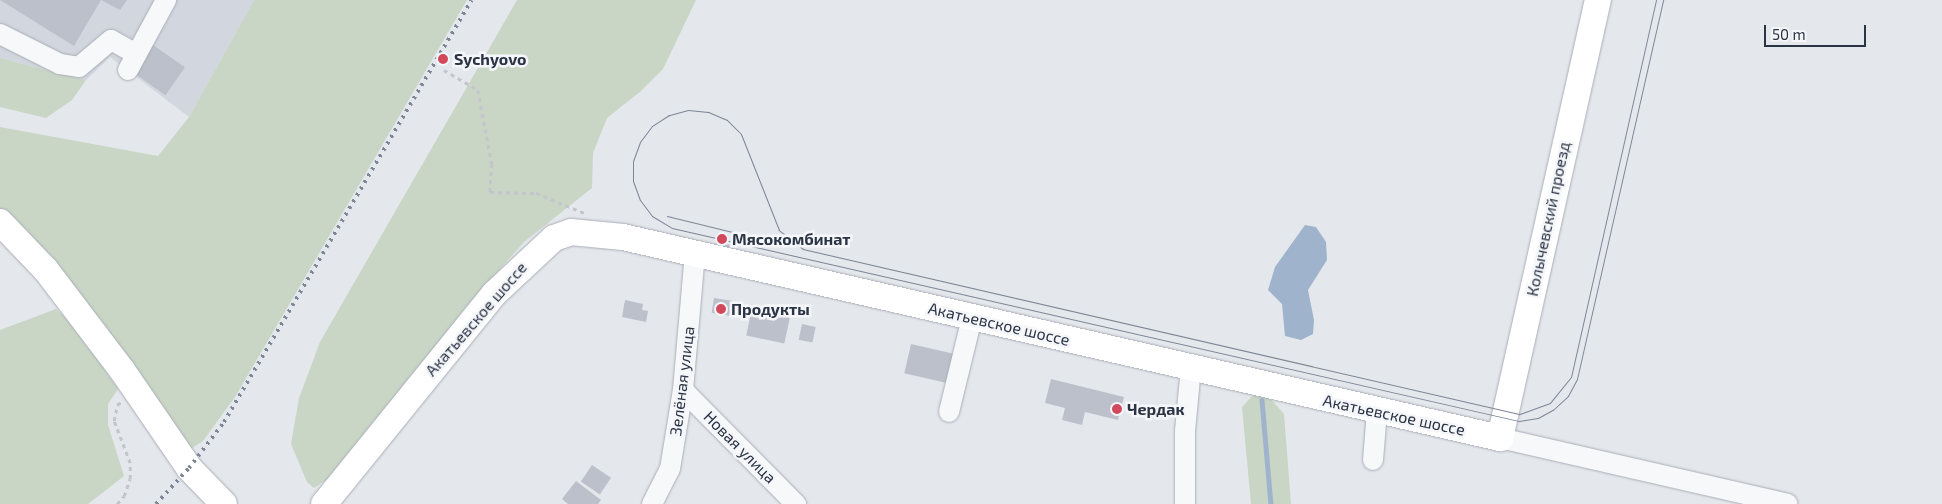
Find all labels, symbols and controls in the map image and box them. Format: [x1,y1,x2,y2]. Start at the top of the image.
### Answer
scale bar [1767,15,1870,47]
text: 50 m [1772,25,1806,43]
place label: Sychyovo [454,49,526,69]
marker: Sychyovo [436,52,450,66]
street label: Колычевский проезд [1522,140,1574,298]
place label: Мясокомбинат [732,229,851,249]
marker: Мясокомбинат [716,233,728,245]
street label: Акатьевское шоссе [421,258,531,380]
street label: Акатьевское шоссе [926,298,1072,350]
place label: Продукты [731,299,810,319]
marker: Продукты [715,303,727,315]
street label: Зелёная улица [666,325,698,437]
street label: Акатьевское шоссе [1321,391,1467,439]
place label: Чердак [1127,399,1185,419]
marker: Чердак [1111,403,1123,415]
street label: Новая улица [700,407,780,487]

